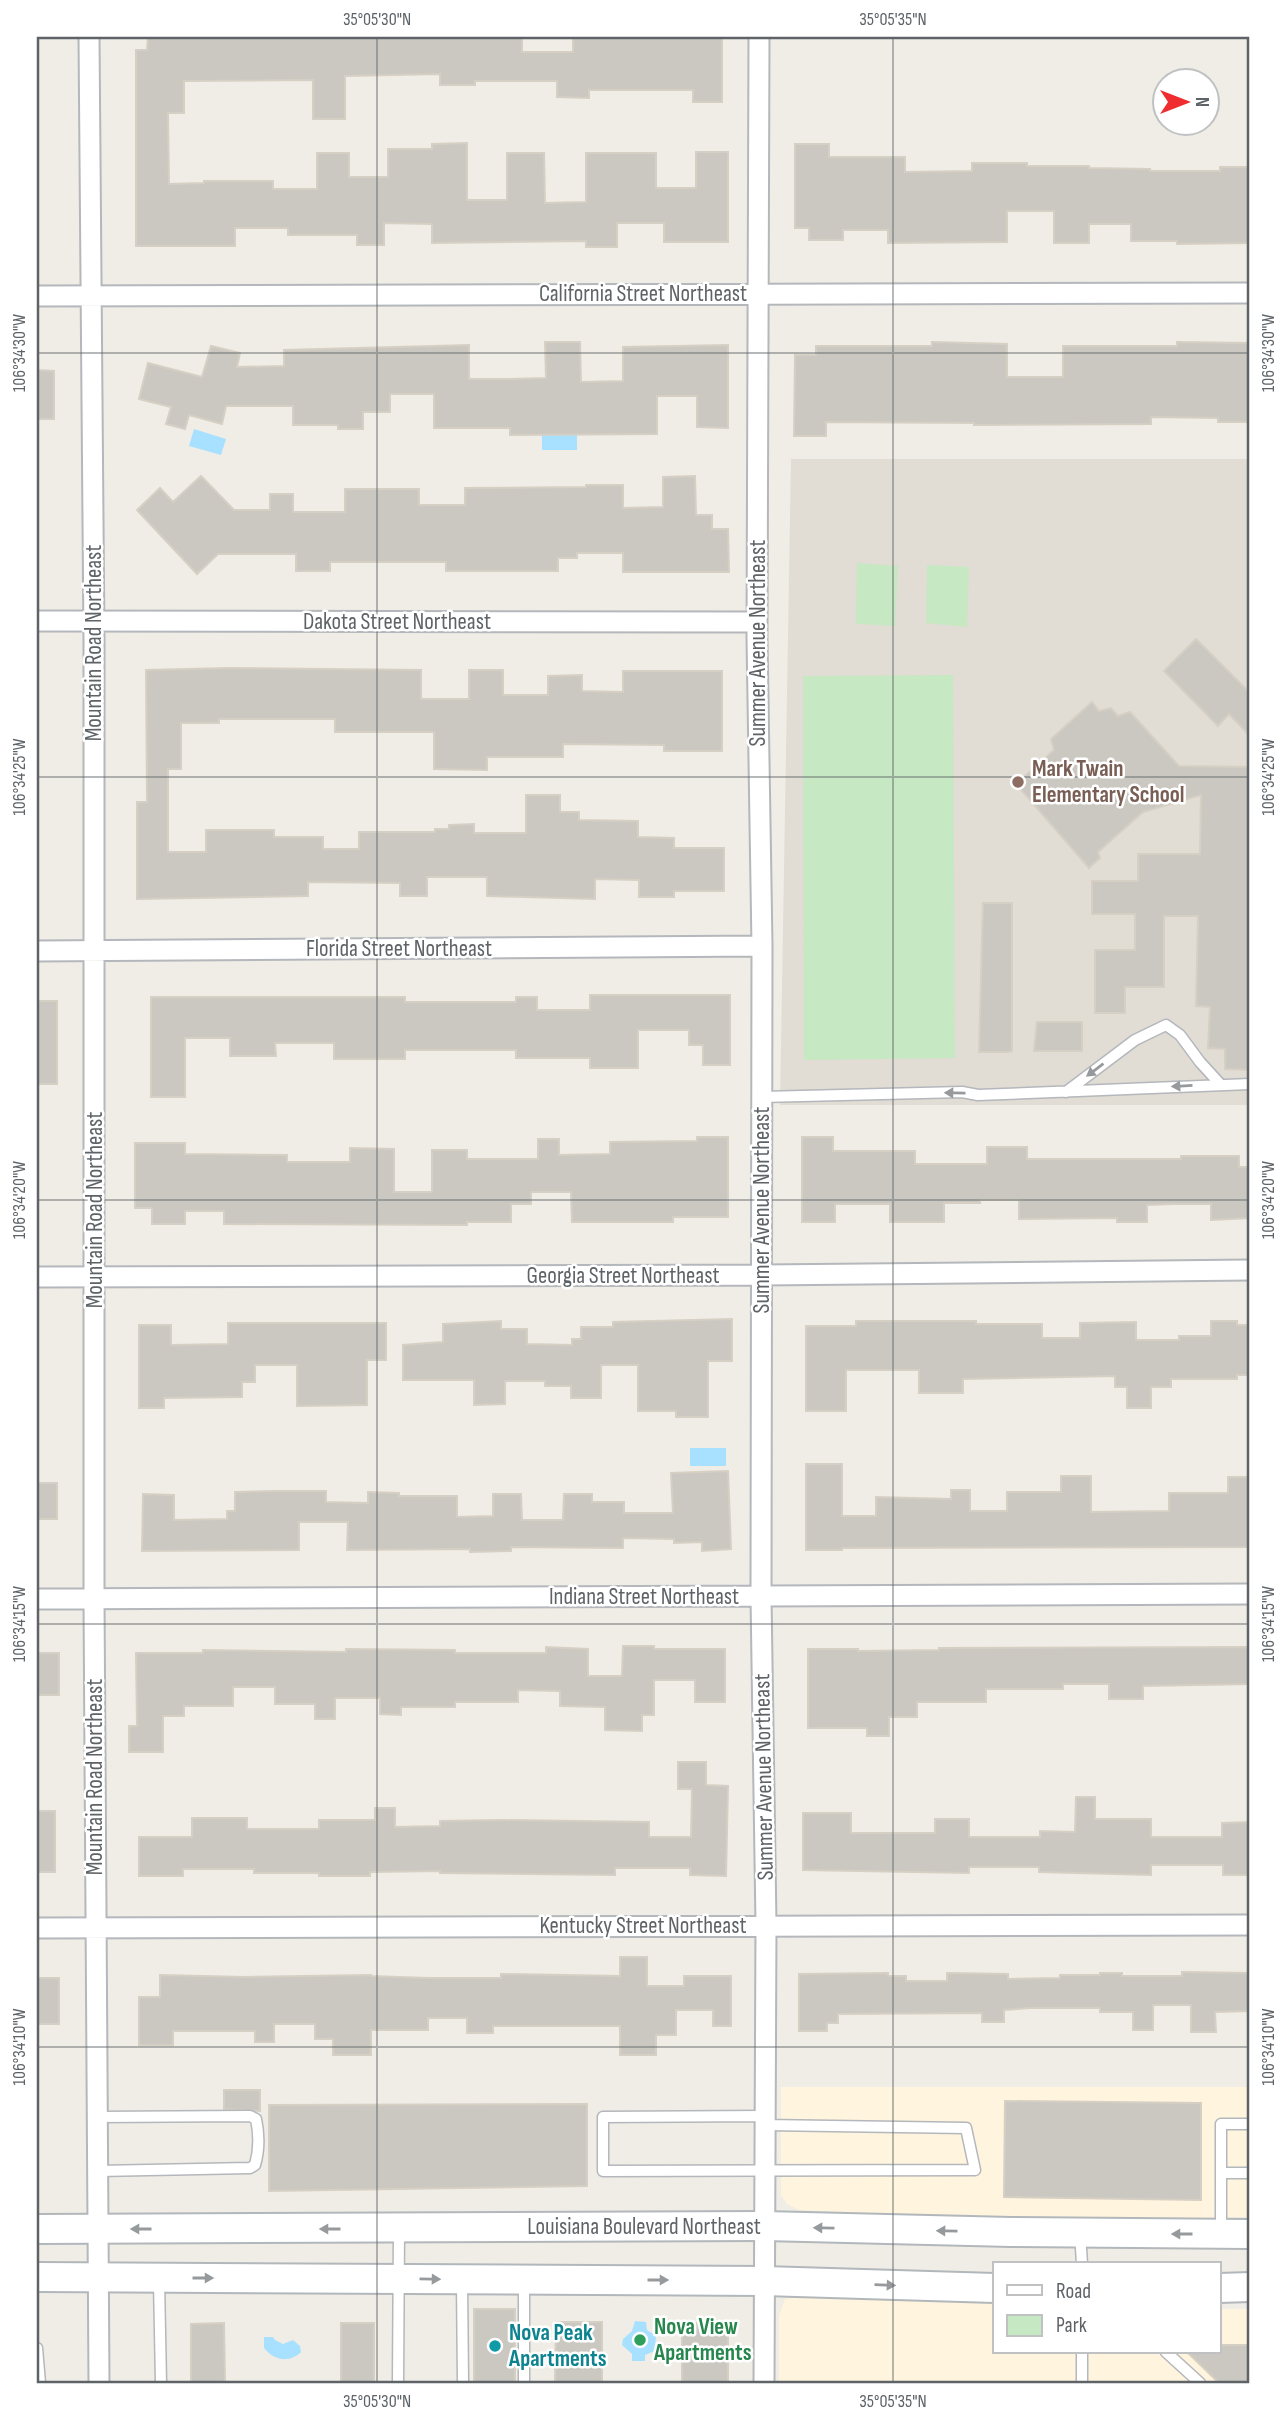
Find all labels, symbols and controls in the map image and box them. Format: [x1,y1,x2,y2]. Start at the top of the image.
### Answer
text: 35°05'30"N [343,9,411,30]
text: 35°05'35"N [859,9,927,30]
north arrow [1150,66,1220,136]
text: N [1190,97,1213,107]
street label: California Street Northeast [539,280,747,308]
text: 106°34'30"W [9,314,30,392]
text: 106°34'30"W [1258,314,1279,392]
street label: Summer Avenue Northeast [744,540,772,746]
street label: Mountain Road Northeast [80,545,108,741]
street label: Dakota Street Northeast [303,608,491,636]
text: 106°34'25"W [9,738,30,816]
text: 106°34'25"W [1258,738,1279,816]
place label: Mark Twain Elementary School [1032,755,1184,809]
marker: Mark Twain Elementary School [1010,774,1026,790]
street label: Florida Street Northeast [306,935,492,963]
one-way arrow [1086,1063,1104,1077]
one-way arrow [1171,1081,1193,1092]
one-way arrow [944,1087,966,1099]
street label: Summer Avenue Northeast [748,1107,776,1313]
street label: Mountain Road Northeast [81,1112,109,1308]
text: 106°34'20"W [9,1161,30,1239]
text: 106°34'20"W [1258,1161,1279,1239]
street label: Georgia Street Northeast [527,1262,719,1290]
street label: Indiana Street Northeast [549,1583,739,1611]
text: 106°34'15"W [9,1586,30,1662]
text: 106°34'15"W [1258,1586,1279,1662]
street label: Summer Avenue Northeast [748,1673,780,1881]
street label: Mountain Road Northeast [81,1679,109,1875]
street label: Kentucky Street Northeast [540,1912,746,1940]
text: 106°34'10"W [9,2008,30,2085]
text: 106°34'10"W [1258,2008,1279,2085]
street label: Louisiana Boulevard Northeast [527,2213,761,2241]
one-way arrow [812,2222,834,2234]
one-way arrow [130,2223,152,2235]
one-way arrow [319,2223,341,2235]
one-way arrow [936,2225,958,2236]
one-way arrow [1171,2228,1193,2239]
legend [993,2262,1220,2354]
one-way arrow [192,2272,214,2284]
one-way arrow [420,2273,442,2285]
one-way arrow [647,2274,669,2286]
one-way arrow [875,2279,897,2290]
text: Road [1056,2279,1091,2304]
place label: Nova View Apartments [653,2313,752,2367]
text: Park [1056,2313,1087,2338]
place label: Nova Peak Apartments [508,2319,607,2373]
marker: Nova View Apartments [632,2332,648,2348]
marker: Nova Peak Apartments [487,2338,503,2354]
text: 35°05'30"N [343,2391,411,2412]
text: 35°05'35"N [859,2391,927,2412]

